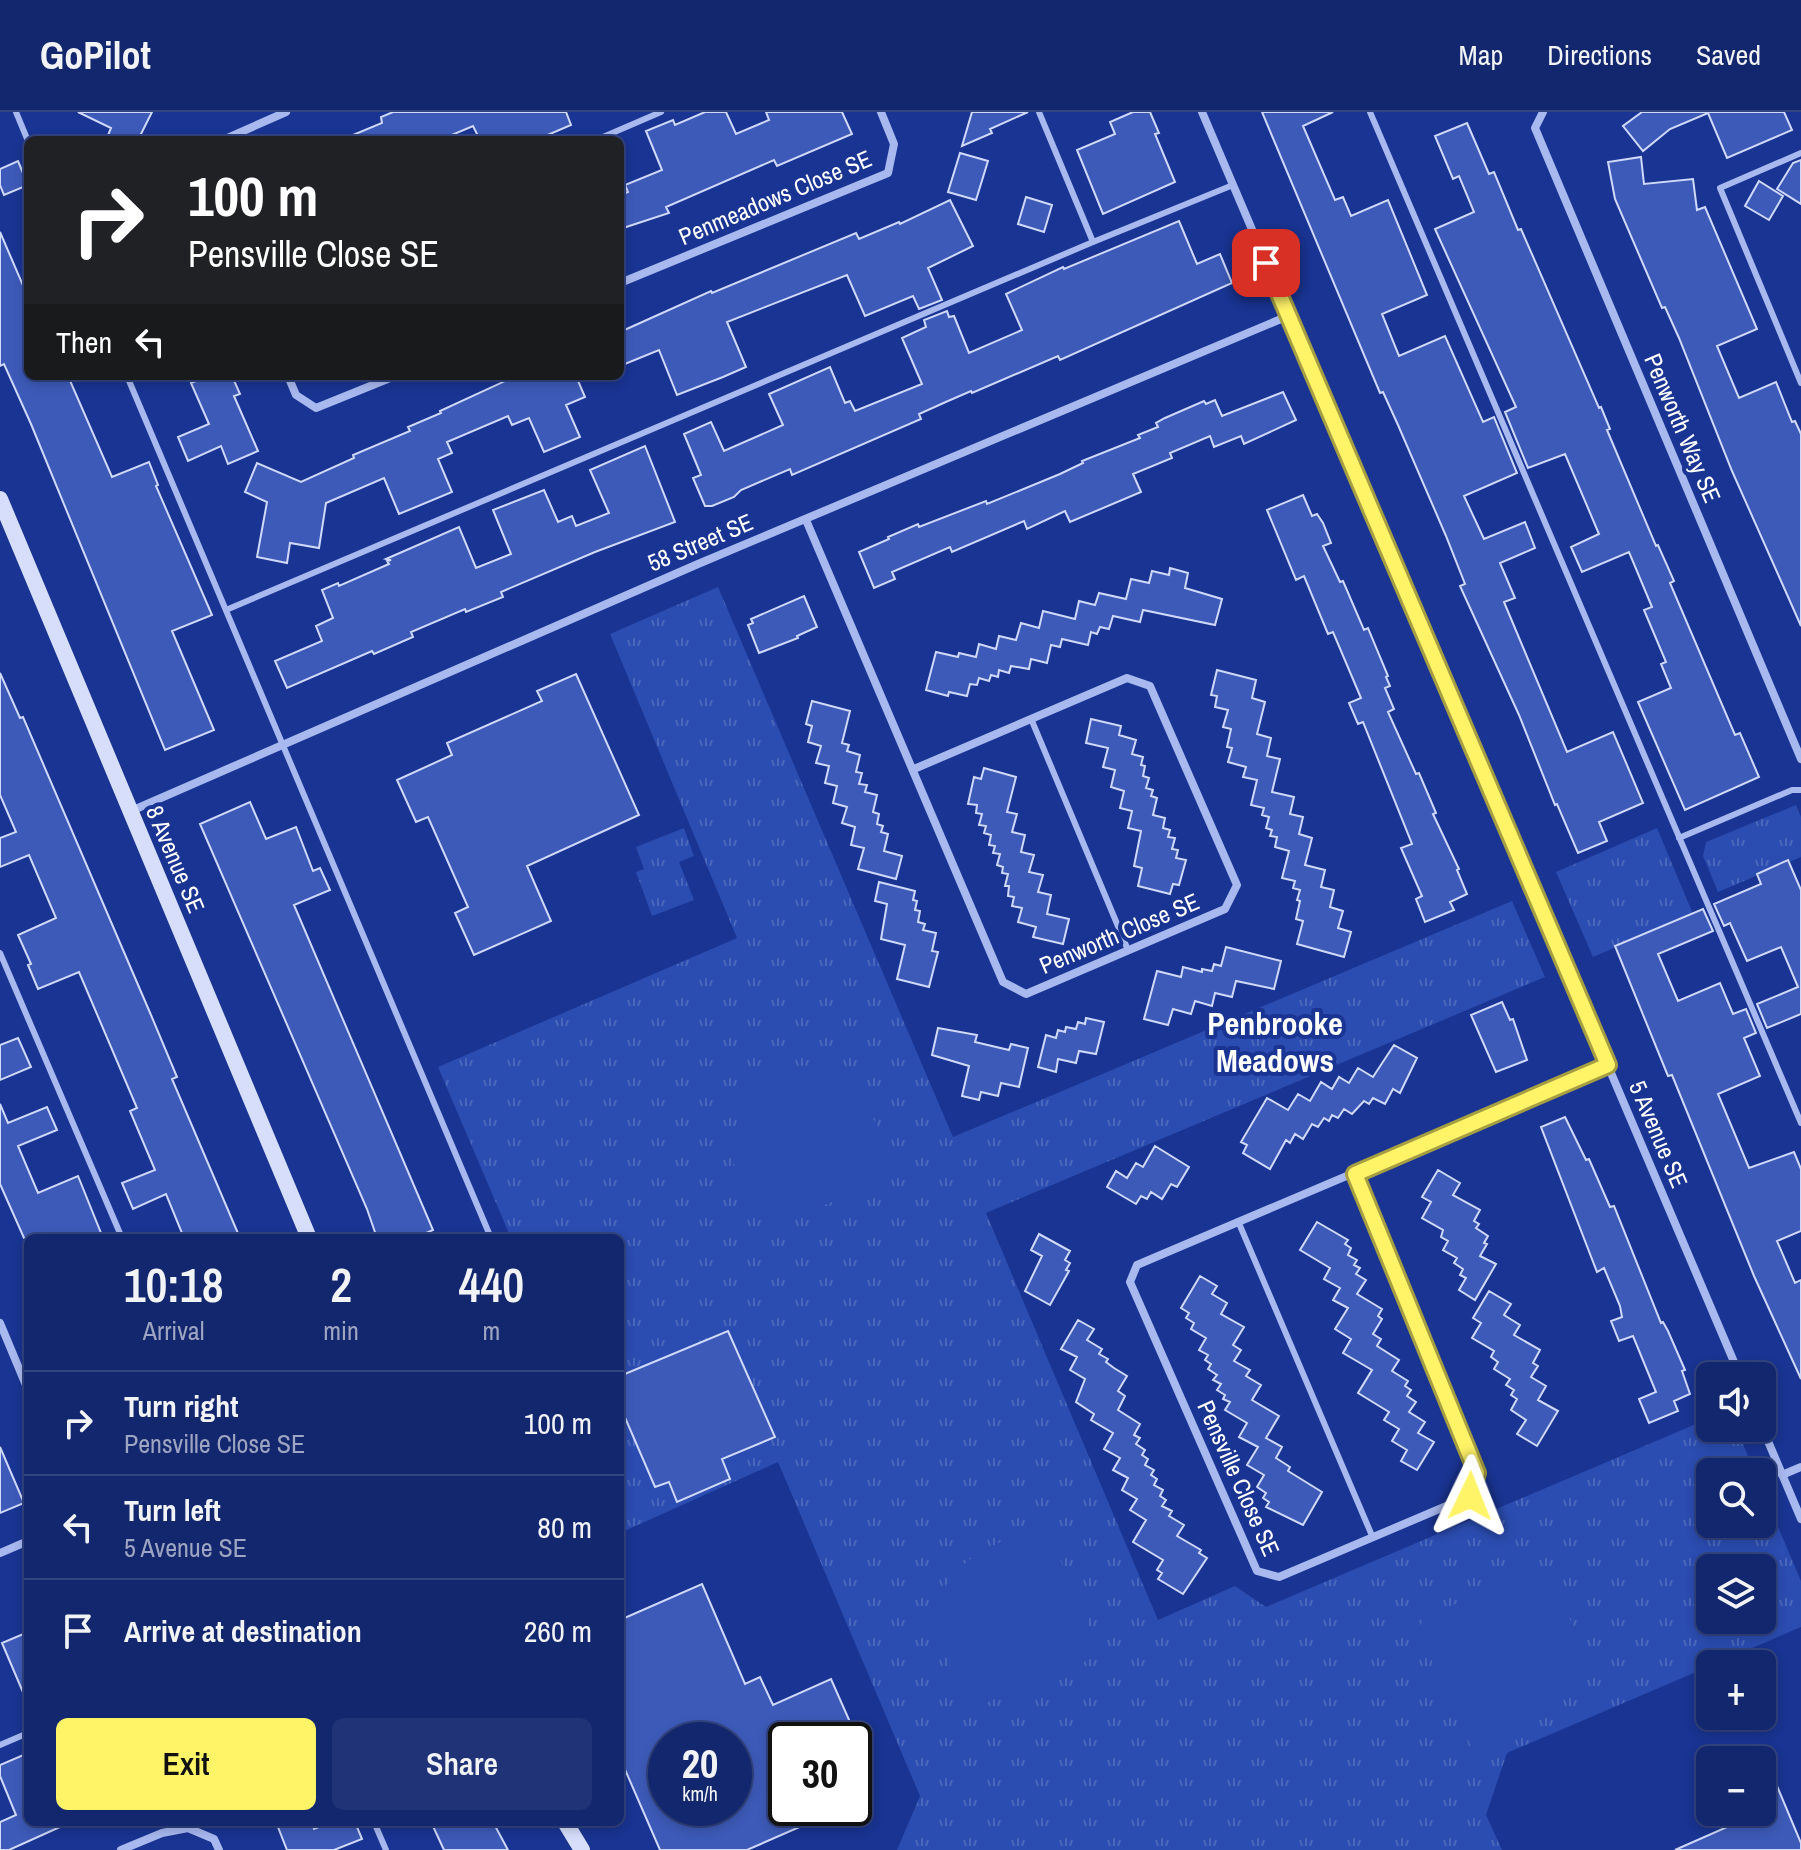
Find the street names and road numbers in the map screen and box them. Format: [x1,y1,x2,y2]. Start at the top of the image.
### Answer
street label: Penmeadows Close SE [674,142,876,252]
street label: Penworth Way SE [1637,349,1729,507]
street label: 58 Street SE [642,505,758,579]
street label: 8 Avenue SE [139,801,213,917]
street label: Penworth Close SE [1034,885,1204,981]
street label: 5 Avenue SE [1622,1076,1696,1192]
street label: Pensville Close SE [1190,1395,1288,1561]

